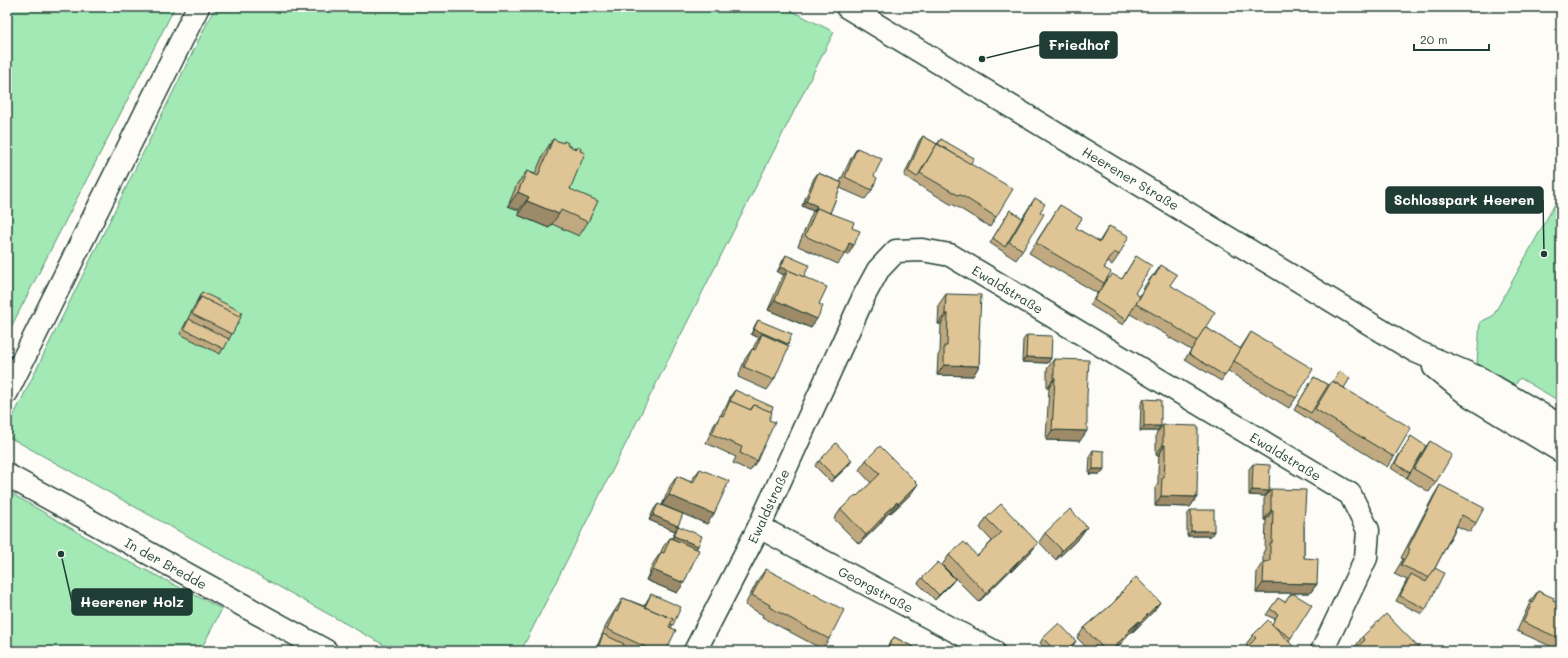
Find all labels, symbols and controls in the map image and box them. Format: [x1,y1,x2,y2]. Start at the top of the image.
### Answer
scale bar [1414,26,1489,52]
text: 20 m [1420,31,1448,47]
callout: Friedhof [1040,32,1117,58]
text: Friedhof [1049,35,1110,54]
street label: Heerener Straße [1080,142,1182,214]
callout: Schlosspark Heeren [1386,187,1543,213]
text: Schlosspark Heeren [1394,190,1534,209]
street label: Ewaldstraße [969,261,1047,317]
street label: Ewaldstraße [1247,428,1325,484]
street label: Ewaldstraße [743,466,793,546]
street label: In der Bredde [122,533,210,593]
street label: Georgstraße [836,562,916,616]
callout: Heerener Holz [72,589,192,615]
text: Heerener Holz [80,592,184,611]

